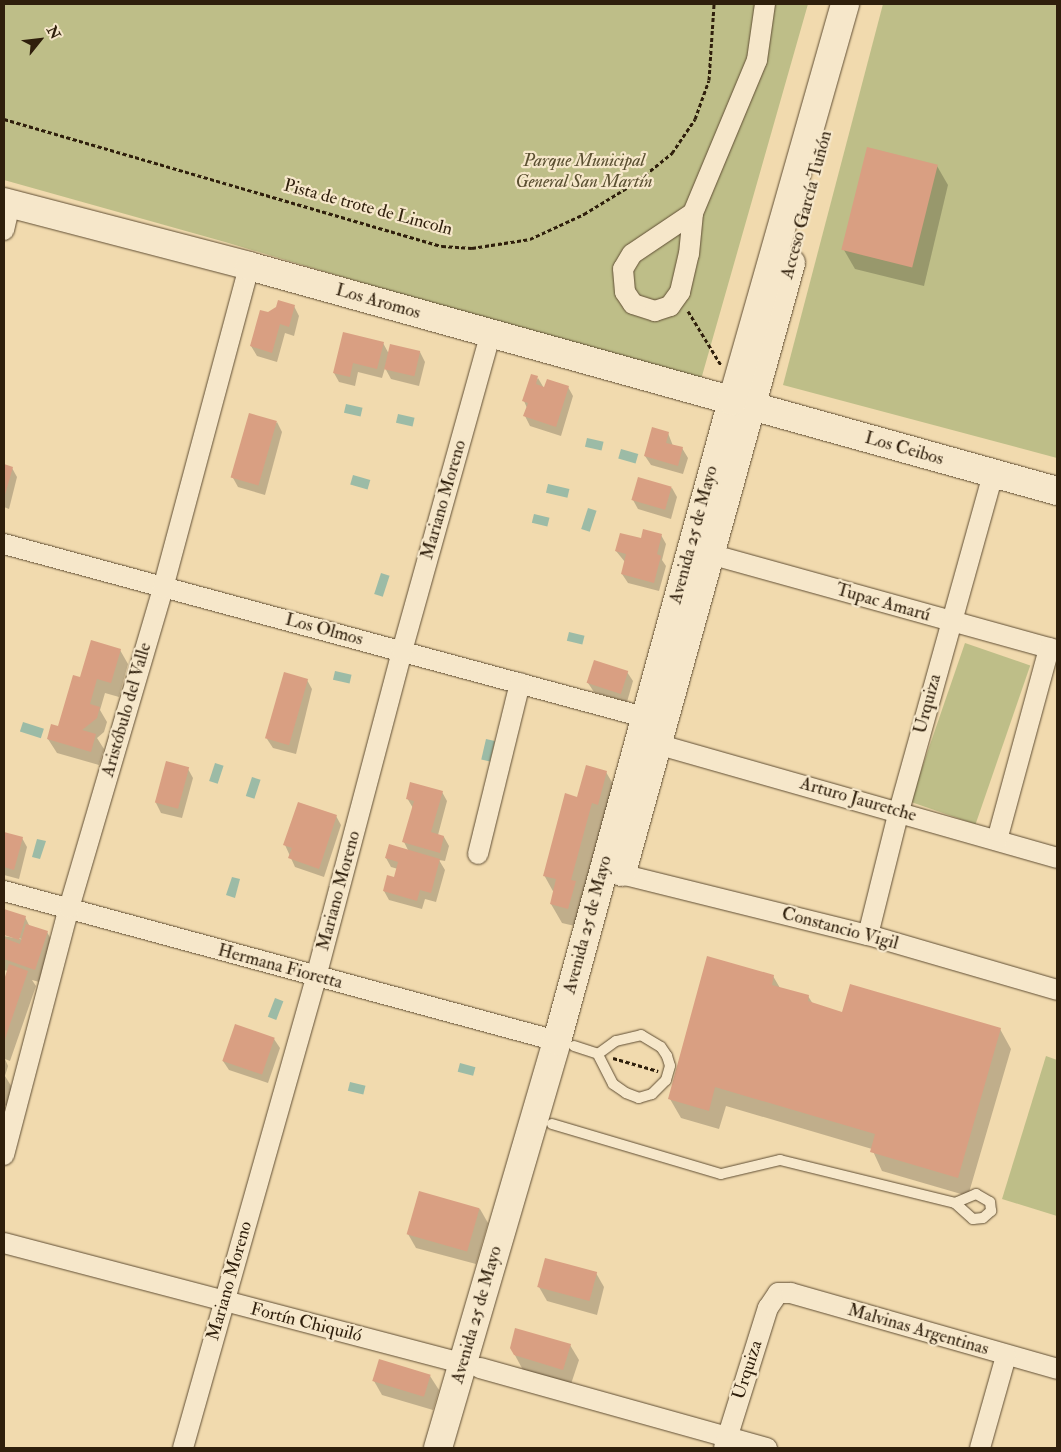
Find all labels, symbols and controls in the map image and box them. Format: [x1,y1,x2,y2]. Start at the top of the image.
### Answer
north arrow [15,15,65,65]
text: N [43,23,64,42]
street label: Acceso García Tuñón [777,129,837,281]
park label: Parque Municipal General San Martín [515,151,653,193]
street label: Pista de trote de Lincoln [281,175,455,241]
street label: Los Aromos [333,280,423,324]
street label: Los Ceibos [862,427,946,471]
street label: Mariano Moreno [417,438,471,562]
street label: Avenida 25 de Mayo [665,464,723,606]
street label: Tupac Amarú [833,579,933,627]
street label: Los Olmos [283,609,365,651]
street label: Aristóbulo del Valle [98,640,156,780]
street label: Urquiza [910,672,946,736]
street label: Arturo Jauretche [797,773,919,827]
street label: Mariano Moreno [313,829,365,953]
street label: Avenida 25 de Mayo [559,854,617,996]
street label: Constancio Vigil [779,903,901,955]
street label: Hermana Fioretta [215,940,345,994]
street label: Mariano Moreno [203,1219,257,1343]
street label: Avenida 25 de Mayo [447,1244,507,1386]
street label: Fortín Chiquiló [248,1299,364,1347]
street label: Malvinas Argentinas [845,1300,991,1360]
street label: Urquiza [728,1338,768,1402]

